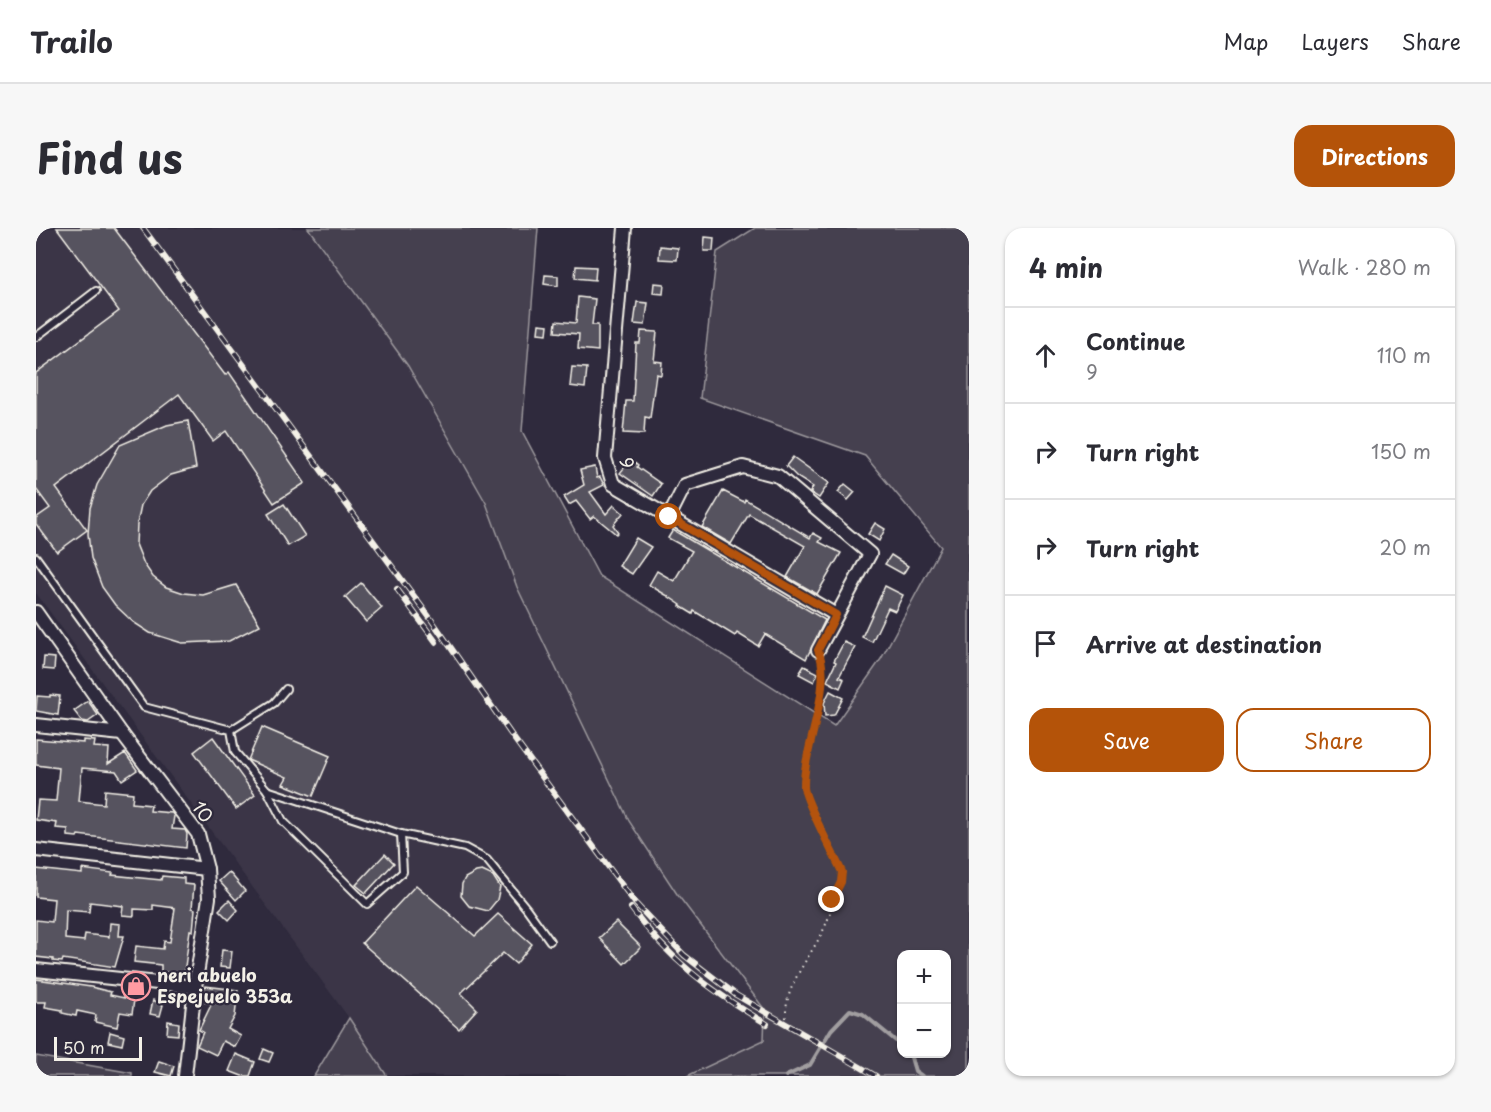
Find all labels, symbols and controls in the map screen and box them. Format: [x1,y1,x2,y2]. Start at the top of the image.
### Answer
text: Trailo [30,20,113,63]
text: Map [1224,25,1268,57]
text: Layers [1301,25,1369,57]
text: Share [1402,25,1461,57]
text: Find us [36,125,183,188]
button: Directions [1294,125,1455,187]
text: 4 min [1029,248,1103,287]
text: Walk · 280 m [1298,252,1431,282]
text: Continue [1086,324,1185,357]
icon: ahead [1029,339,1062,372]
text: 110 m [1377,340,1431,370]
text: 9 [1086,357,1098,387]
icon: right [1029,435,1062,468]
text: Turn right [1086,435,1199,468]
text: 150 m [1371,436,1431,466]
street label: 9 [613,454,642,471]
route start [655,503,681,529]
icon: right [1029,531,1062,564]
text: Turn right [1086,531,1199,564]
text: 20 m [1379,532,1431,562]
icon: arrive [1029,627,1062,660]
text: Arrive at destination [1086,627,1322,660]
button: Save [1029,708,1224,772]
button: Share [1236,708,1431,772]
street label: 10 [186,795,220,828]
route end [818,886,844,912]
map controls [897,950,951,1058]
button: + [897,950,951,1004]
place label: neri abuelo Espejuelo 353a [157,961,293,1009]
shop icon: neri abuelo Espejuelo 353a [120,970,152,1002]
button: − [897,1004,951,1058]
scale bar [54,1034,142,1062]
text: 50 m [63,1035,104,1059]

